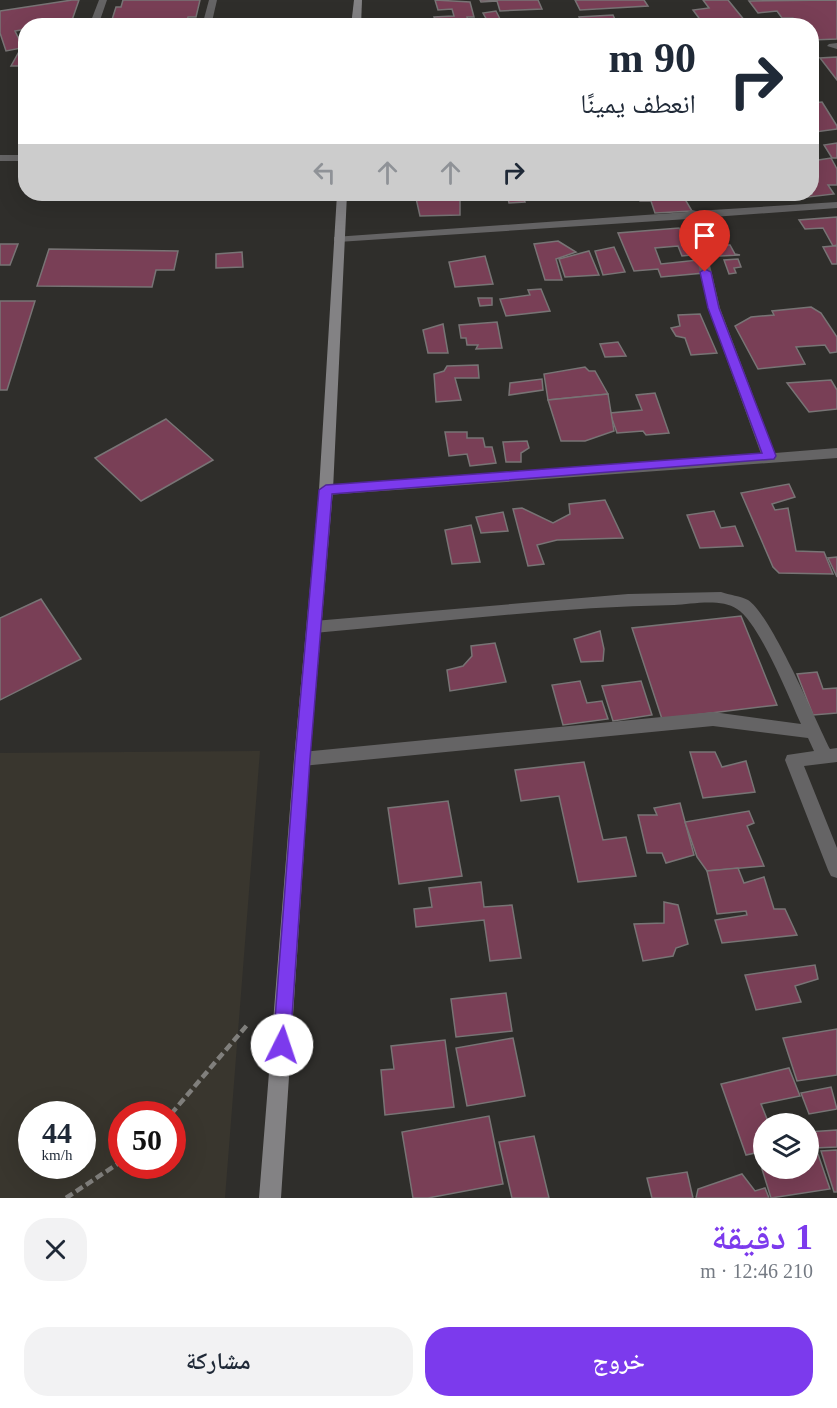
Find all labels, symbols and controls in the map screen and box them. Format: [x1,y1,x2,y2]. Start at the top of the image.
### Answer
text: 90 m [609,35,696,81]
icon: right [717,42,795,120]
text: انعطف يمينًا [580,89,696,119]
icon: left [308,156,341,189]
icon: ahead [371,156,404,189]
icon: ahead [434,156,467,189]
icon: right [497,156,530,189]
pin [679,210,730,272]
icon: arrive [688,219,721,252]
position arrow [250,1013,314,1077]
speed limit sign: 50 [108,1101,186,1179]
map controls [753,1113,819,1179]
button: layers [753,1113,819,1179]
text: 44 [42,1116,72,1149]
text: km/h [42,1147,72,1163]
text: 1 دقيقة [711,1217,813,1257]
button: close [24,1218,87,1281]
text: 210 m · 12:46 [700,1260,813,1282]
button: مشاركة [24,1327,413,1396]
button: خروج [425,1327,813,1396]

